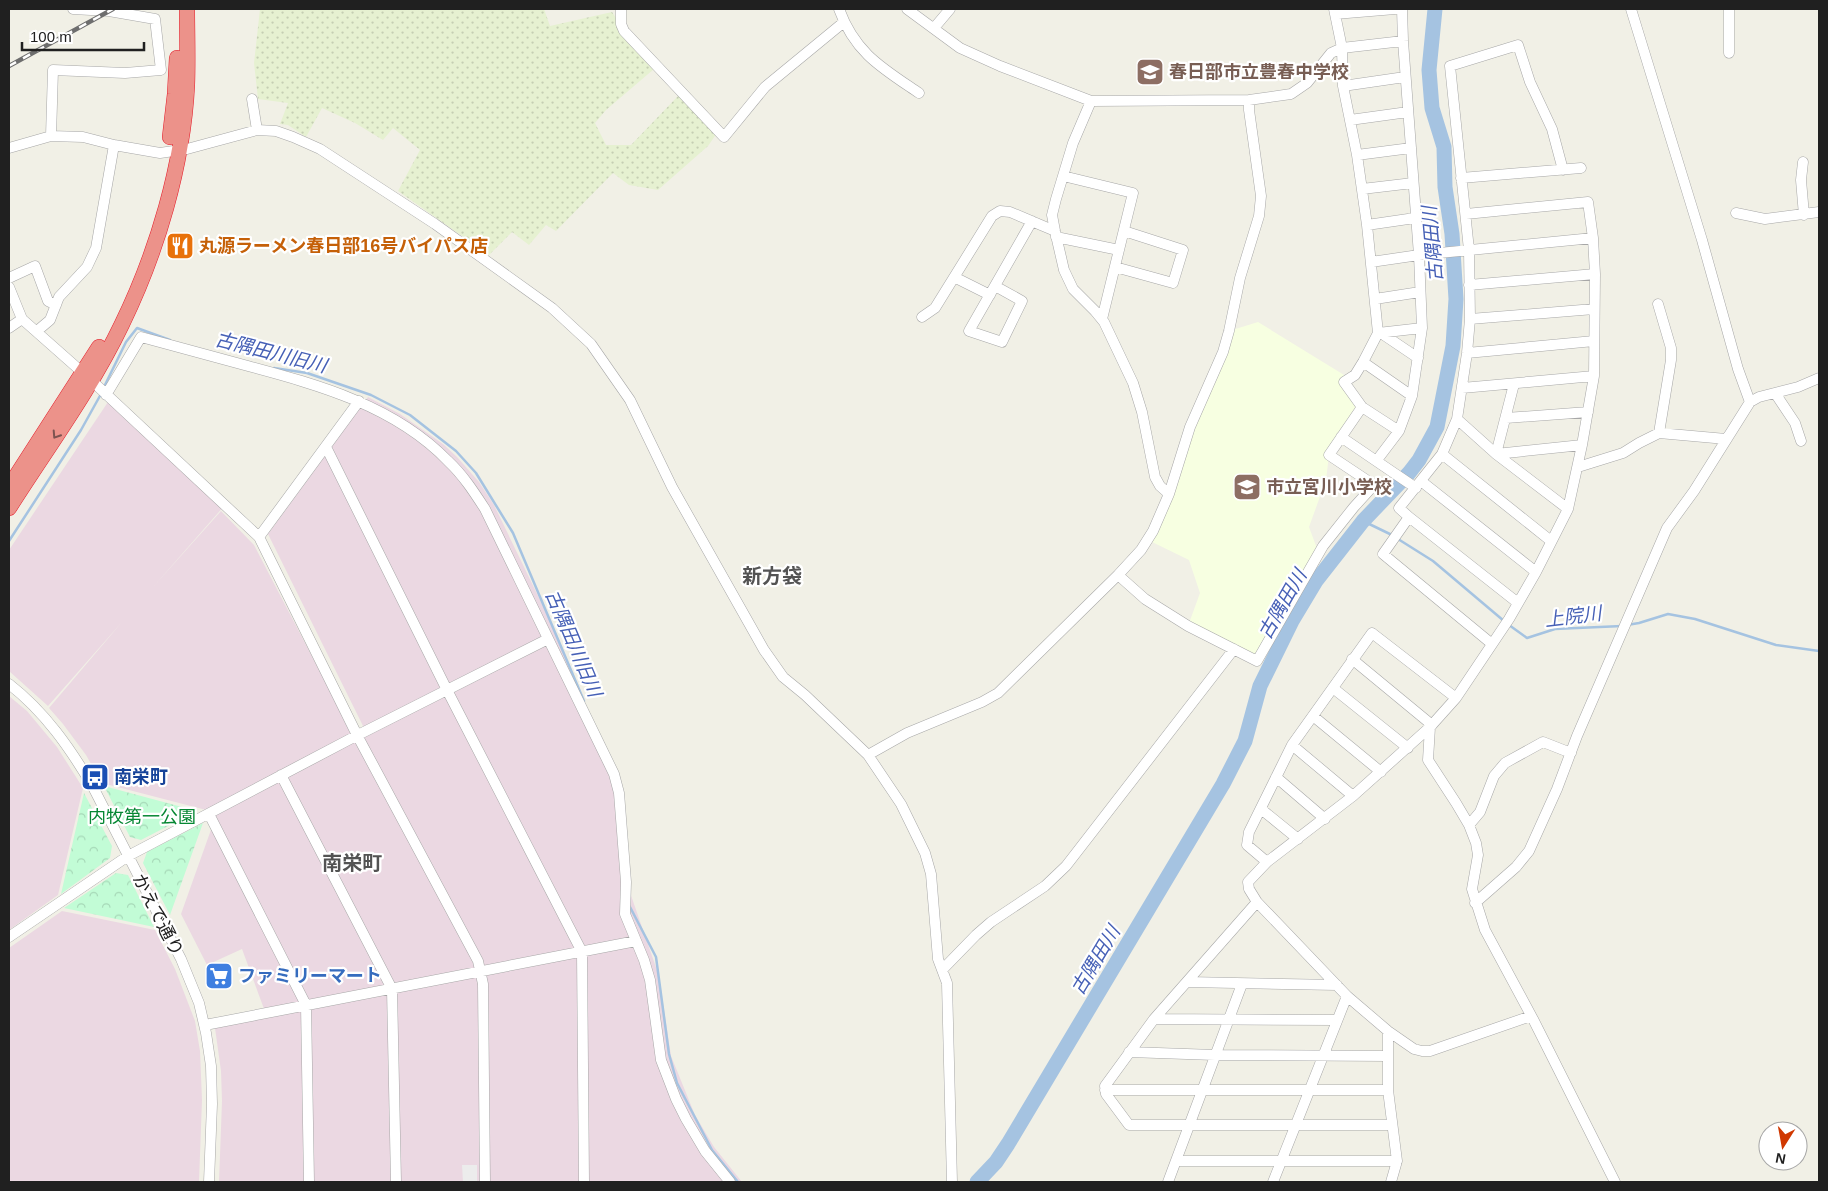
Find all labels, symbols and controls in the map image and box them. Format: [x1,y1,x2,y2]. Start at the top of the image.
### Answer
scale bar [22,20,145,52]
text: 100 m [30,28,72,45]
school or university icon: 春日部市立豊春中学校 [1135,57,1165,87]
place label: 春日部市立豊春中学校 [1169,62,1349,82]
water label: 古隅田川 [1419,203,1446,283]
restaurant icon: 丸源ラーメン春日部16号バイパス店 [165,231,195,261]
place label: 丸源ラーメン春日部16号バイパス店 [199,236,488,256]
water label: 古隅田川旧川 [213,329,331,377]
one-way arrow [53,429,62,438]
school or university icon: 市立宮川小学校 [1232,472,1262,502]
place label: 市立宮川小学校 [1266,477,1392,497]
water label: 古隅田川 [1254,564,1312,642]
district label: 新方袋 [742,565,802,587]
water label: 古隅田川旧川 [542,587,606,702]
water label: 上院川 [1543,602,1605,630]
bus stop icon: 南栄町 [80,762,110,792]
place label: 南栄町 [114,767,168,787]
park label: 内牧第一公園 [88,807,196,827]
district label: 南栄町 [322,852,382,874]
street label: かえで通り [129,871,187,959]
water label: 古隅田川 [1067,921,1125,998]
supermarket icon: ファミリーマート [204,961,234,991]
place label: ファミリーマート [238,966,382,986]
north arrow [1758,1121,1808,1171]
text: N [1774,1150,1787,1168]

